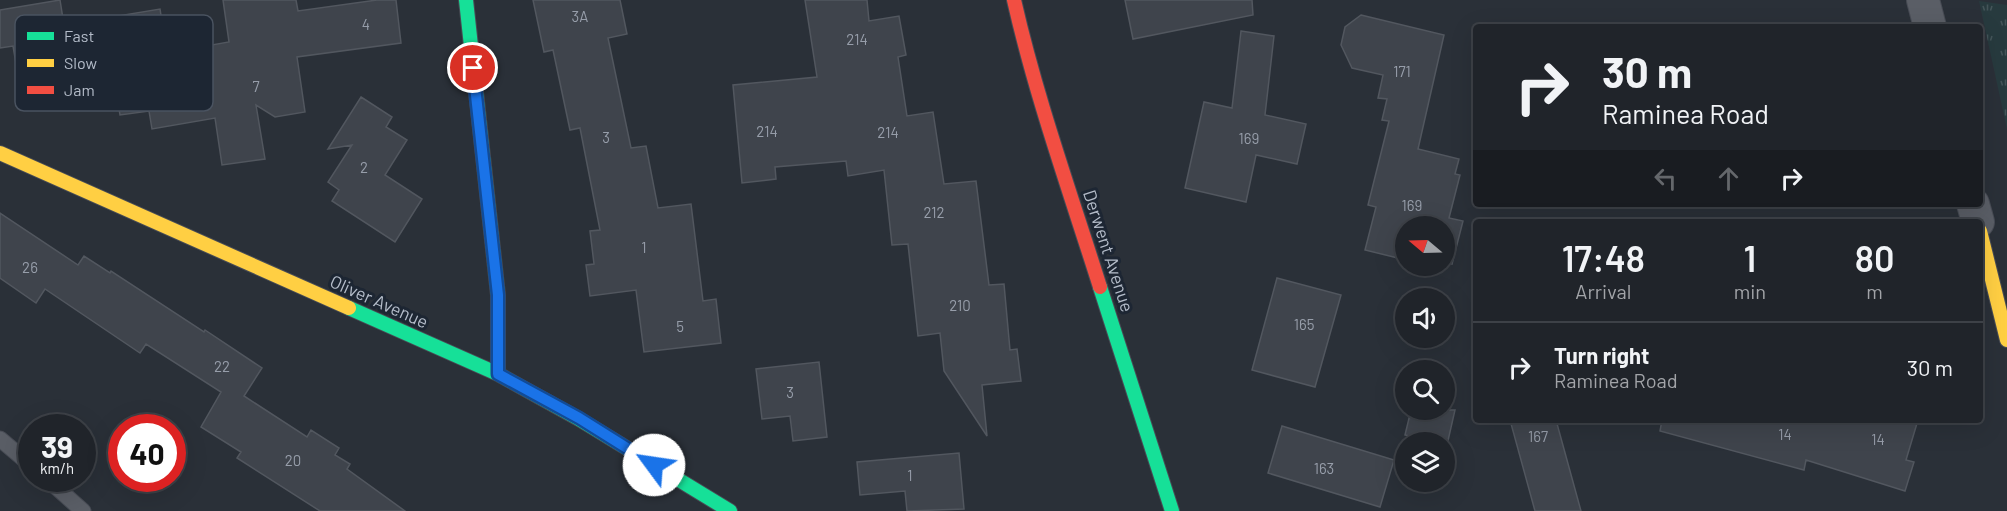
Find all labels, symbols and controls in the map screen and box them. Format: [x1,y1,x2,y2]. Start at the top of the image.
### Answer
house number: 3A [572,7,588,25]
legend [15,15,213,111]
house number: 4 [362,15,370,33]
text: Fast [64,26,94,45]
house number: 214 [846,30,868,48]
pin [447,42,498,93]
text: 30 m [1602,46,1692,96]
icon: right [1503,48,1581,126]
icon: arrive [456,51,489,84]
text: Slow [64,53,97,72]
house number: 171 [1393,62,1411,80]
house number: 7 [252,77,260,95]
text: Jam [64,80,95,99]
text: Raminea Road [1602,97,1769,129]
house number: 214 [756,122,778,140]
house number: 214 [877,123,899,141]
house number: 3 [602,128,610,146]
house number: 169 [1239,129,1259,147]
house number: 2 [360,158,368,176]
icon: left [1649,162,1682,195]
icon: ahead [1712,162,1745,195]
icon: right [1775,162,1808,195]
street label: Derwent Avenue [1079,187,1139,315]
house number: 169 [1402,196,1422,214]
house number: 212 [923,203,945,221]
north arrow [1395,216,1455,276]
map controls [1395,216,1455,492]
text: 17:48 [1562,236,1645,279]
text: 1 [1743,236,1756,279]
text: 80 [1855,236,1894,279]
house number: 1 [641,238,647,256]
house number: 26 [22,258,38,276]
street label: Oliver Avenue [327,270,432,333]
text: Arrival [1575,279,1631,303]
text: min [1734,279,1766,303]
text: m [1866,279,1883,303]
button: sound [1395,288,1455,348]
house number: 210 [949,296,971,314]
house number: 165 [1294,315,1314,333]
house number: 5 [676,317,684,335]
text: Turn right [1554,342,1649,368]
icon: right [1503,351,1536,384]
text: 30 m [1907,354,1953,380]
house number: 22 [214,357,230,375]
button: search [1395,360,1455,420]
text: Raminea Road [1554,368,1678,392]
house number: 3 [786,383,794,401]
speed limit sign: 40 [108,414,186,492]
house number: 14 [1778,425,1792,443]
house number: 167 [1528,427,1548,445]
text: 39 [41,428,73,464]
house number: 14 [1871,430,1885,448]
button: layers [1395,432,1455,492]
position arrow [622,433,686,497]
house number: 20 [285,451,301,469]
text: km/h [40,459,74,477]
house number: 163 [1314,459,1334,477]
house number: 1 [907,466,913,484]

